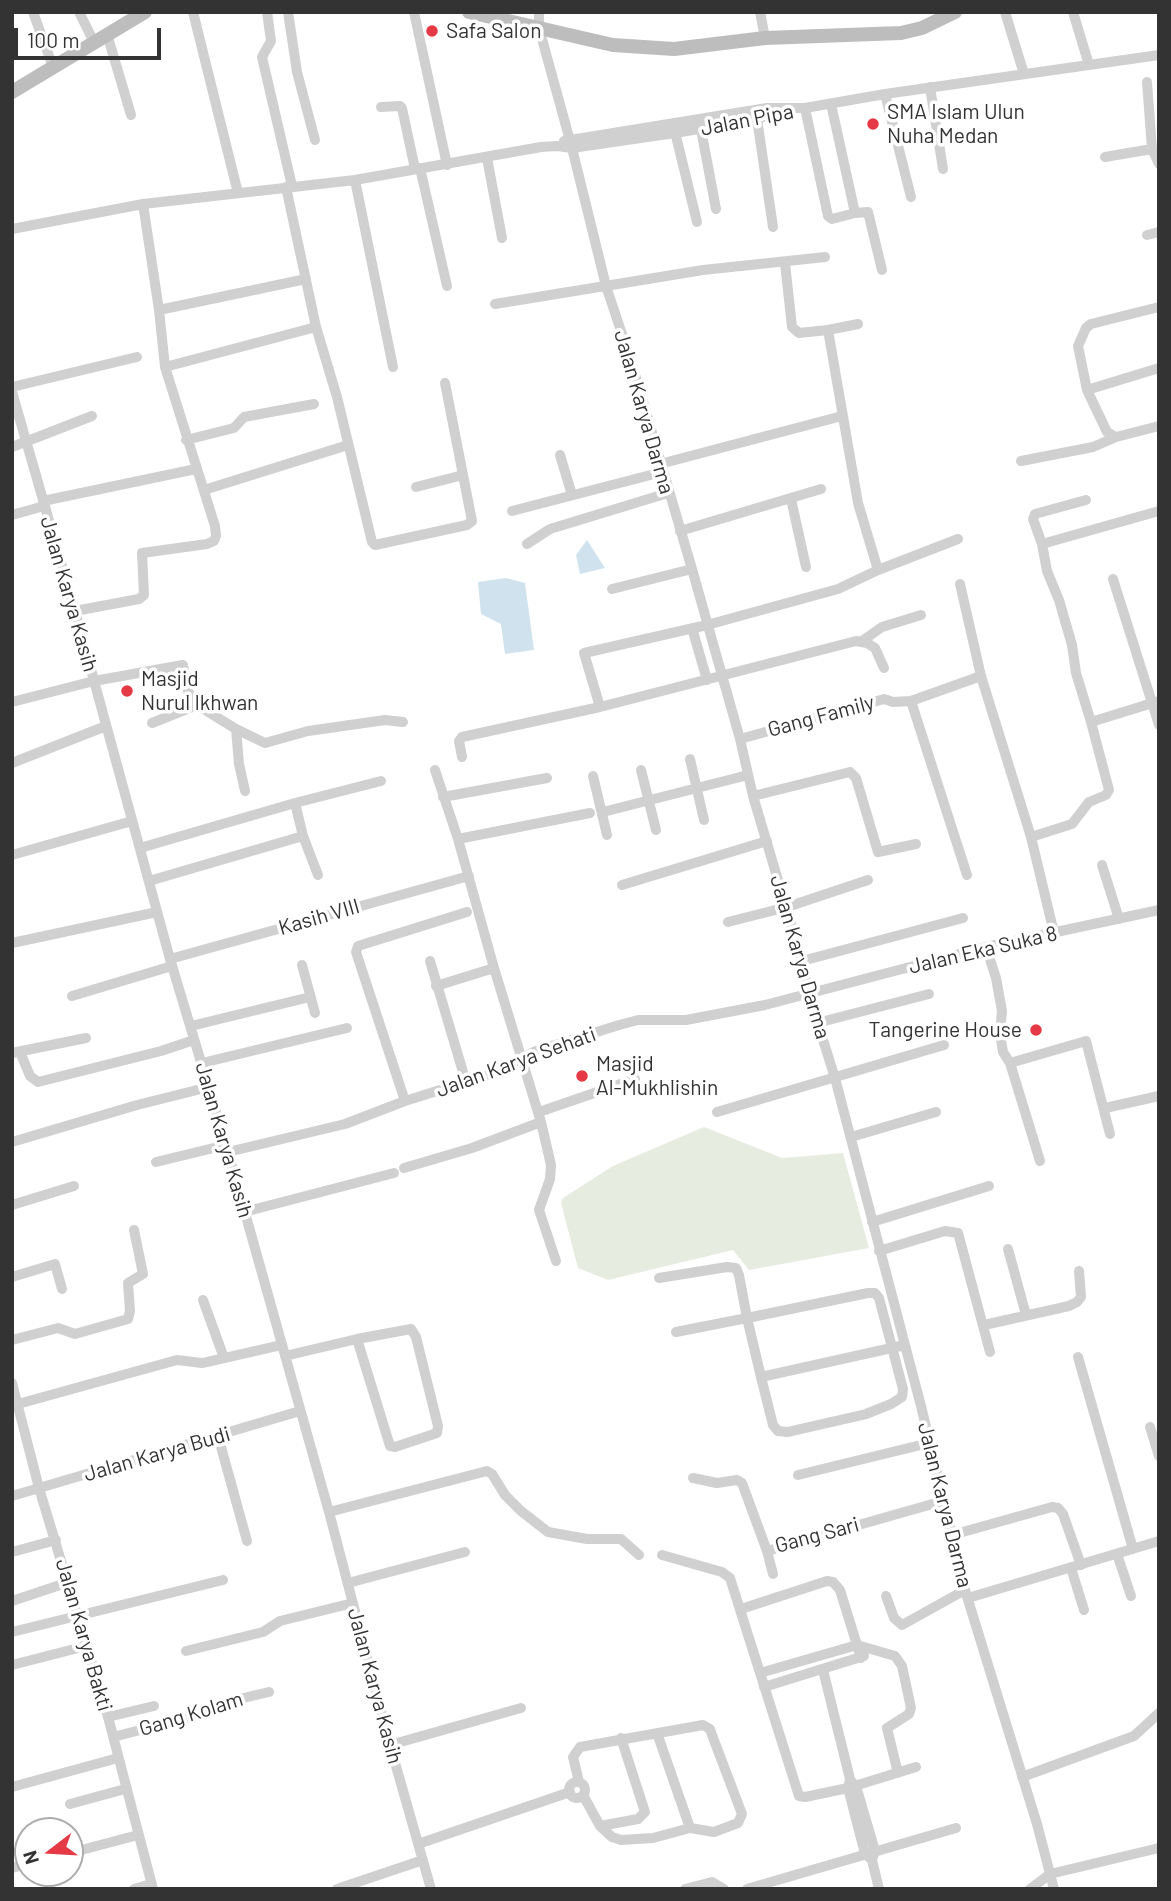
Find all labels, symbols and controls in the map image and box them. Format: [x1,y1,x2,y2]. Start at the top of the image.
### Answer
scale bar [18,14,164,58]
place label: Safa Salon [446,18,541,44]
marker: Safa Salon [424,23,440,39]
text: 100 m [27,27,80,52]
street label: Jalan Pipa [698,99,796,141]
place label: SMA Islam Ulun Nuha Medan [887,99,1025,149]
marker: SMA Islam Ulun Nuha Medan [865,116,881,132]
street label: Jalan Karya Darma [609,327,679,497]
street label: Jalan Karya Kasih [35,513,103,675]
place label: Masjid Nurul Ikhwan [141,666,258,716]
marker: Masjid Nurul Ikhwan [119,683,135,699]
street label: Gang Family [765,690,877,742]
street label: Jalan Karya Darma [765,872,835,1042]
street label: Kasih VIII [276,893,362,941]
street label: Jalan Eka Suka 8 [906,921,1060,979]
place label: Tangerine House [869,1017,1022,1043]
street label: Jalan Karya Sehati [433,1021,599,1103]
marker: Tangerine House [1028,1022,1044,1038]
place label: Masjid Al-Mukhlishin [596,1051,718,1101]
street label: Jalan Karya Kasih [190,1059,258,1221]
marker: Masjid Al-Mukhlishin [574,1068,590,1084]
street label: Jalan Karya Darma [912,1420,978,1590]
street label: Jalan Karya Budi [81,1421,233,1487]
street label: Gang Sari [772,1512,862,1558]
street label: Jalan Karya Bakti [50,1556,118,1714]
street label: Jalan Karya Kasih [342,1605,408,1767]
street label: Gang Kolam [136,1686,246,1742]
north arrow [14,1817,84,1887]
text: N [18,1848,43,1867]

